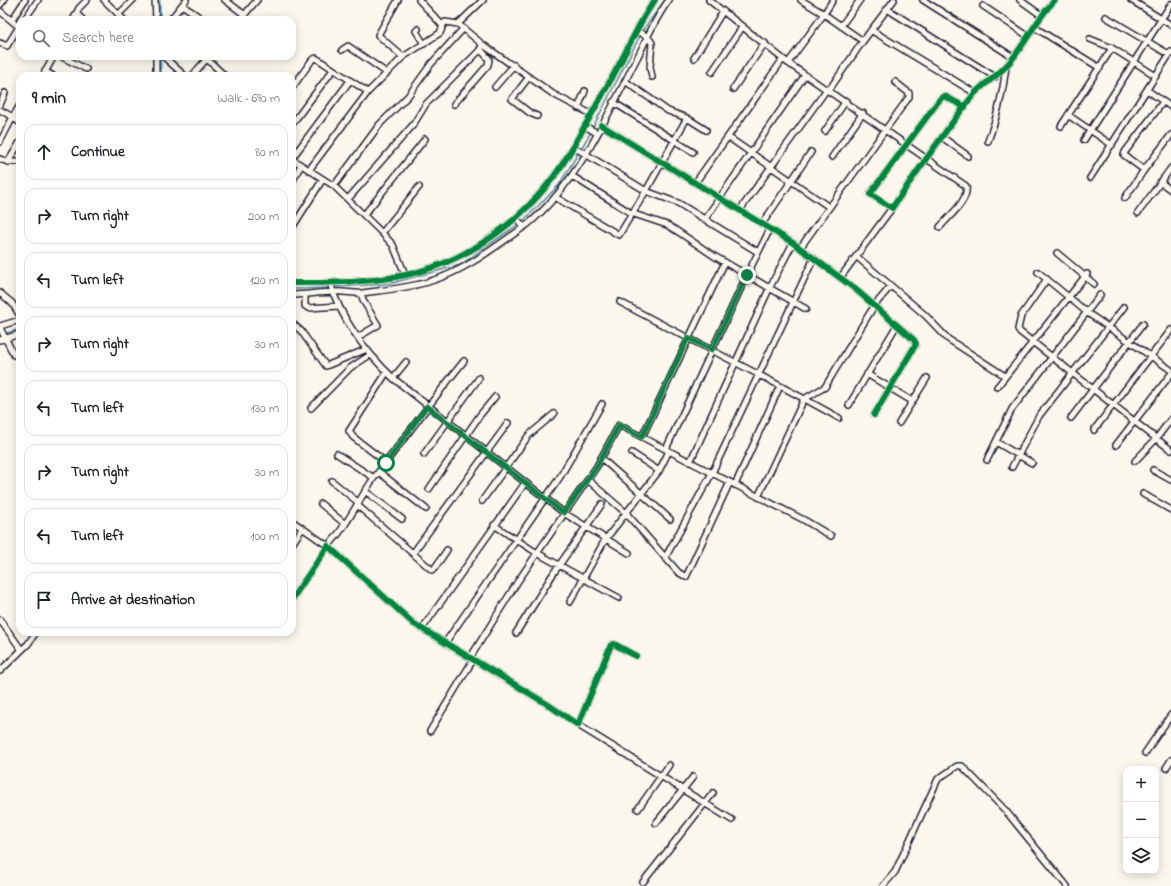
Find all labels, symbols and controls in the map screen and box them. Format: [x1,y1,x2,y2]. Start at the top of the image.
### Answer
search box [16,16,296,60]
icon: search [30,27,52,49]
text: Search here [62,27,134,49]
text: 9 min [32,86,66,111]
text: Walk · 690 m [217,89,280,108]
icon: ahead [33,141,55,163]
text: Continue [71,141,125,163]
text: 80 m [255,143,279,162]
icon: right [33,205,55,227]
text: Turn right [71,205,129,227]
text: 200 m [248,207,279,226]
route end [738,266,756,284]
icon: left [33,269,55,291]
text: Turn left [71,269,124,291]
text: 120 m [249,271,279,290]
icon: right [33,333,55,355]
text: Turn right [71,333,129,355]
text: 30 m [255,335,279,354]
icon: left [33,397,55,419]
text: Turn left [71,397,124,419]
text: 130 m [251,399,279,418]
route start [377,454,395,472]
icon: right [33,461,55,483]
text: Turn right [71,461,129,483]
text: 30 m [255,463,279,482]
icon: left [33,525,55,547]
text: Turn left [71,525,124,547]
text: 100 m [250,527,279,546]
icon: arrive [33,589,55,611]
text: Arrive at destination [71,589,195,611]
map controls [1123,766,1159,874]
button: + [1123,766,1159,802]
button: − [1123,802,1159,838]
button: layers [1123,838,1159,874]

